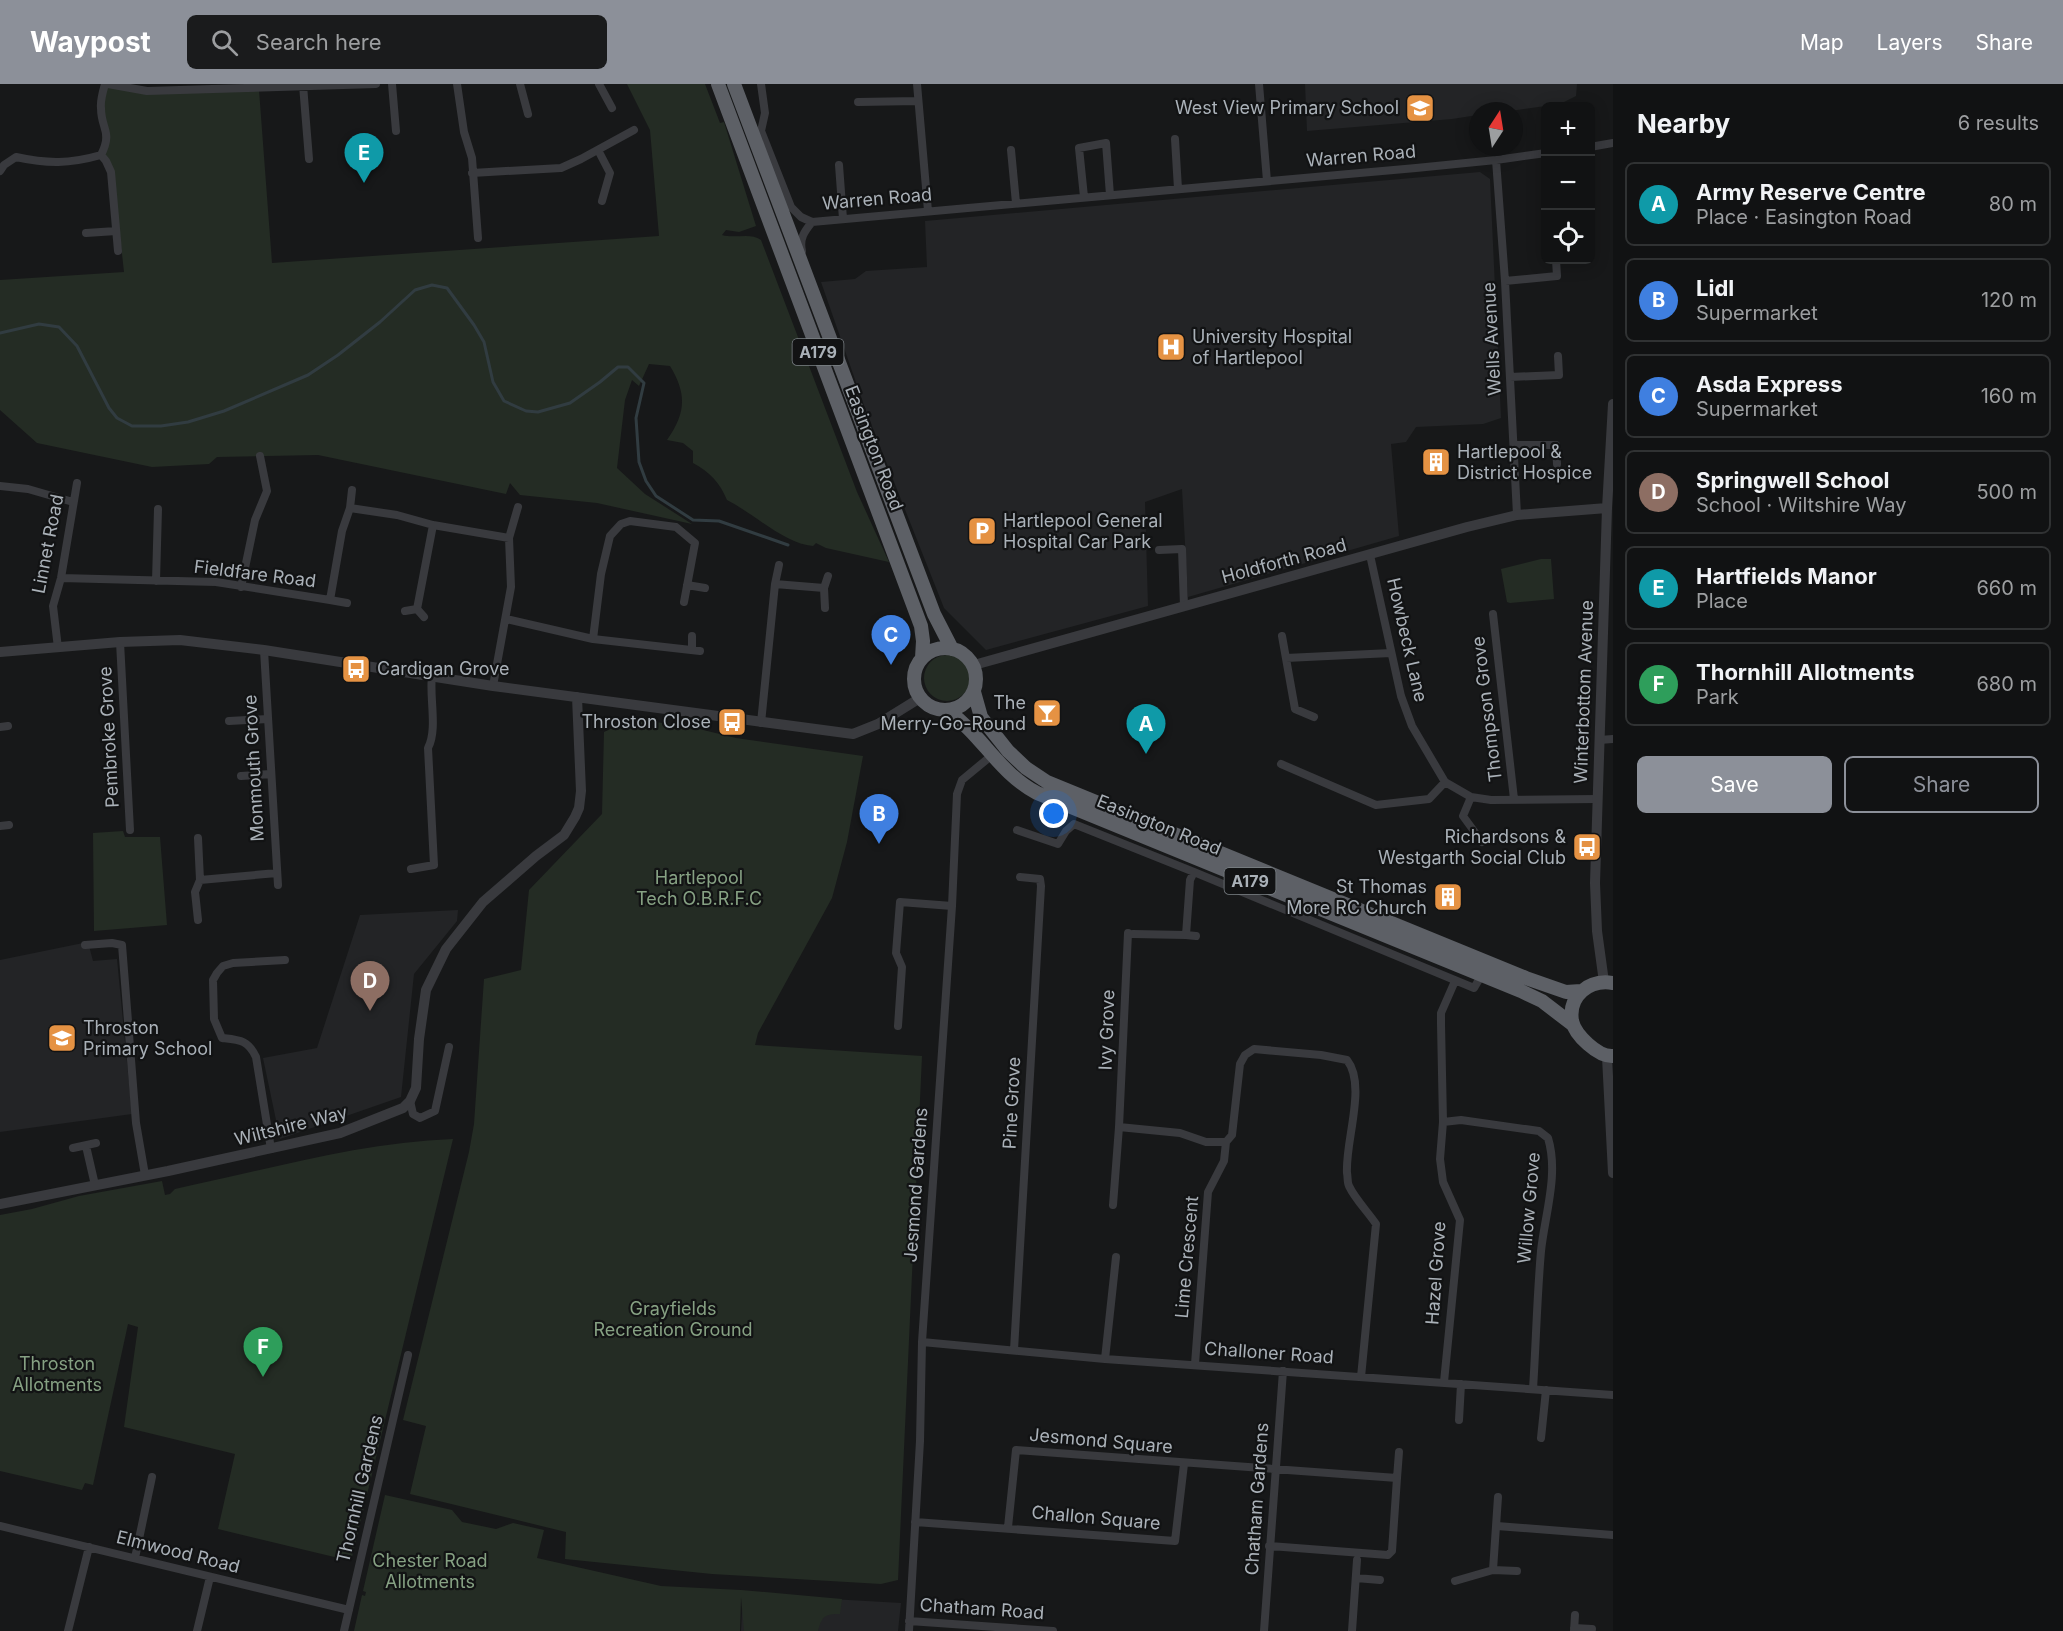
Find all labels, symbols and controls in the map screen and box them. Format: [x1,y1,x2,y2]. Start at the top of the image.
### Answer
search box [187,15,607,69]
text: Waypost [30,25,151,59]
icon: search [208,26,241,59]
text: Search here [256,29,382,55]
text: Map [1800,30,1844,55]
text: Layers [1877,30,1943,55]
text: Share [1976,30,2033,55]
school or university icon: West View Primary School [1404,92,1436,124]
place label: West View Primary School [1175,97,1399,118]
north arrow [1469,102,1523,156]
map controls [1541,102,1595,264]
button: + [1541,102,1595,156]
text: Nearby [1637,108,1730,139]
text: 6 results [1958,111,2039,135]
pin: E [344,134,384,183]
street label: Warren Road [1305,140,1417,171]
button: − [1541,156,1595,210]
text: Army Reserve Centre [1696,179,1926,205]
street label: Warren Road [821,183,933,214]
text: A [1651,192,1666,216]
text: 80 m [1989,192,2037,216]
text: Place · Easington Road [1696,205,1912,229]
button: locate [1541,210,1595,264]
text: Lidl [1696,275,1734,301]
street label: Wells Avenue [1478,282,1505,396]
text: B [1652,288,1665,312]
text: 120 m [1981,288,2037,312]
text: Supermarket [1696,301,1818,325]
place label: University Hospital of Hartlepool [1192,326,1352,368]
hospital icon: University Hospital of Hartlepool [1155,331,1187,363]
road number: A179 [792,339,844,365]
text: Asda Express [1696,371,1843,397]
street label: Easington Road [841,382,908,513]
text: C [1651,384,1666,408]
text: 160 m [1981,384,2037,408]
text: Supermarket [1696,397,1818,421]
place label: Hartlepool & District Hospice [1457,441,1592,483]
building icon: Hartlepool & District Hospice [1420,446,1452,478]
text: Springwell School [1696,467,1890,493]
text: D [1651,480,1666,504]
text: 500 m [1976,480,2037,504]
street label: Linnet Road [28,492,67,595]
text: School · Wiltshire Way [1696,493,1907,517]
place label: Hartlepool General Hospital Car Park [1003,510,1163,552]
parking icon: Hartlepool General Hospital Car Park [966,515,998,547]
street label: Holdforth Road [1219,534,1349,587]
street label: Fieldfare Road [193,556,317,591]
text: Hartfields Manor [1696,563,1877,589]
street label: Howbeck Lane [1383,576,1432,704]
text: E [1652,576,1665,600]
text: 660 m [1976,576,2037,600]
text: Place [1696,589,1748,613]
street label: Winterbottom Avenue [1570,600,1597,784]
pin: C [872,616,910,665]
street label: Thompson Grove [1467,635,1506,783]
bus stop icon: Cardigan Grove [340,653,372,685]
place label: Cardigan Grove [377,658,510,679]
text: Thornhill Allotments [1696,659,1914,685]
street label: Pembroke Grove [94,666,123,808]
text: F [1653,672,1664,696]
text: 680 m [1976,672,2037,696]
text: Park [1696,685,1739,709]
place label: The Merry-Go-Round [881,692,1026,734]
street label: Monmouth Grove [239,694,268,842]
bar icon: The Merry-Go-Round [1031,697,1063,729]
pin: A [1126,704,1166,754]
bus stop icon: Throston Close [716,706,748,738]
place label: Throston Close [581,711,711,732]
button: Save [1637,756,1832,813]
button: Share [1844,756,2039,813]
street label: Easington Road [1094,790,1224,859]
pin: B [860,794,898,844]
your location [1039,799,1068,828]
place label: Richardsons & Westgarth Social Club [1378,826,1566,868]
bus stop icon: Richardsons & Westgarth Social Club [1571,831,1603,863]
park label: Hartlepool Tech O.B.R.F.C [636,867,762,909]
road number: A179 [1224,868,1276,894]
place label: St Thomas More RC Church [1286,876,1427,918]
building icon: St Thomas More RC Church [1432,881,1464,913]
pin: D [350,962,389,1011]
street label: Ivy Grove [1095,989,1118,1071]
place label: Throston Primary School [83,1017,212,1059]
school or university icon: Throston Primary School [46,1022,78,1054]
street label: Pine Grove [999,1056,1024,1150]
street label: Wiltshire Way [232,1101,350,1150]
street label: Jesmond Gardens [900,1107,931,1263]
street label: Willow Grove [1513,1151,1544,1265]
street label: Lime Crescent [1171,1195,1202,1319]
street label: Hazel Grove [1421,1221,1450,1325]
park label: Grayfields Recreation Ground [593,1298,753,1340]
pin: F [244,1328,282,1377]
street label: Challoner Road [1204,1337,1335,1368]
park label: Throston Allotments [12,1353,102,1395]
street label: Thornhill Gardens [332,1413,387,1565]
street label: Chatham Gardens [1241,1422,1272,1576]
street label: Jesmond Square [1028,1424,1174,1457]
street label: Challon Square [1031,1501,1161,1534]
street label: Elmwood Road [114,1526,242,1577]
park label: Chester Road Allotments [372,1550,488,1592]
street label: Chatham Road [919,1594,1045,1623]

